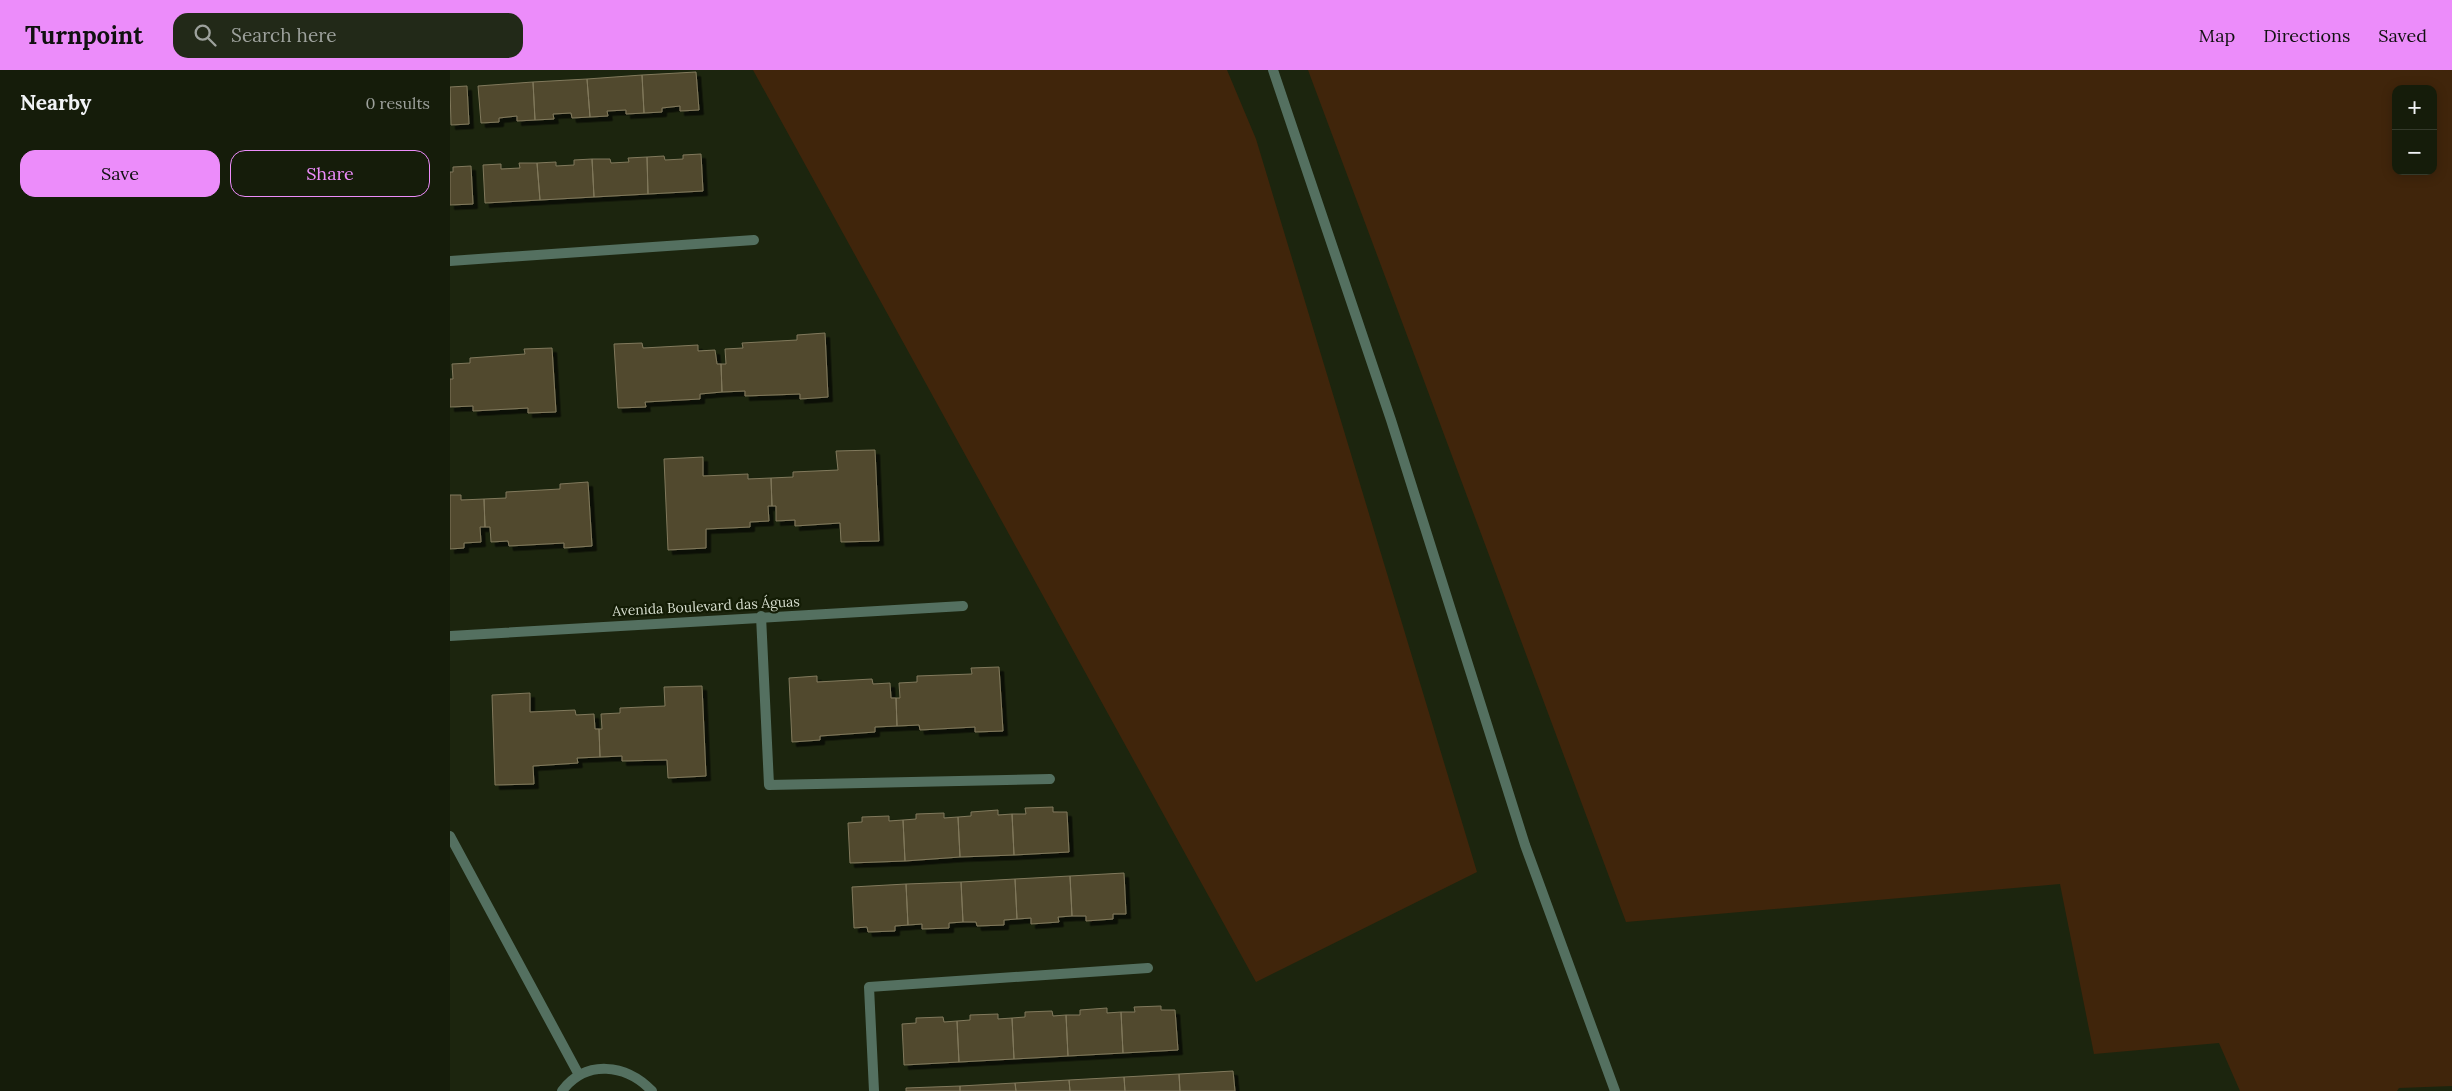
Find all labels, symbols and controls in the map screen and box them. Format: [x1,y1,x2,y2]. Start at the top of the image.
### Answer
search box [173,13,523,58]
text: Turnpoint [25,20,143,51]
icon: search [191,21,219,49]
text: Search here [231,23,337,47]
text: Map [2199,24,2235,47]
text: Directions [2263,24,2350,47]
text: Saved [2378,24,2427,47]
map controls [2392,85,2437,175]
button: + [2392,85,2437,130]
text: Nearby [20,89,91,116]
text: 0 results [365,93,430,113]
button: − [2392,130,2437,175]
button: Save [20,150,220,197]
button: Share [230,150,430,197]
street label: Avenida Boulevard das Águas [611,592,800,620]

